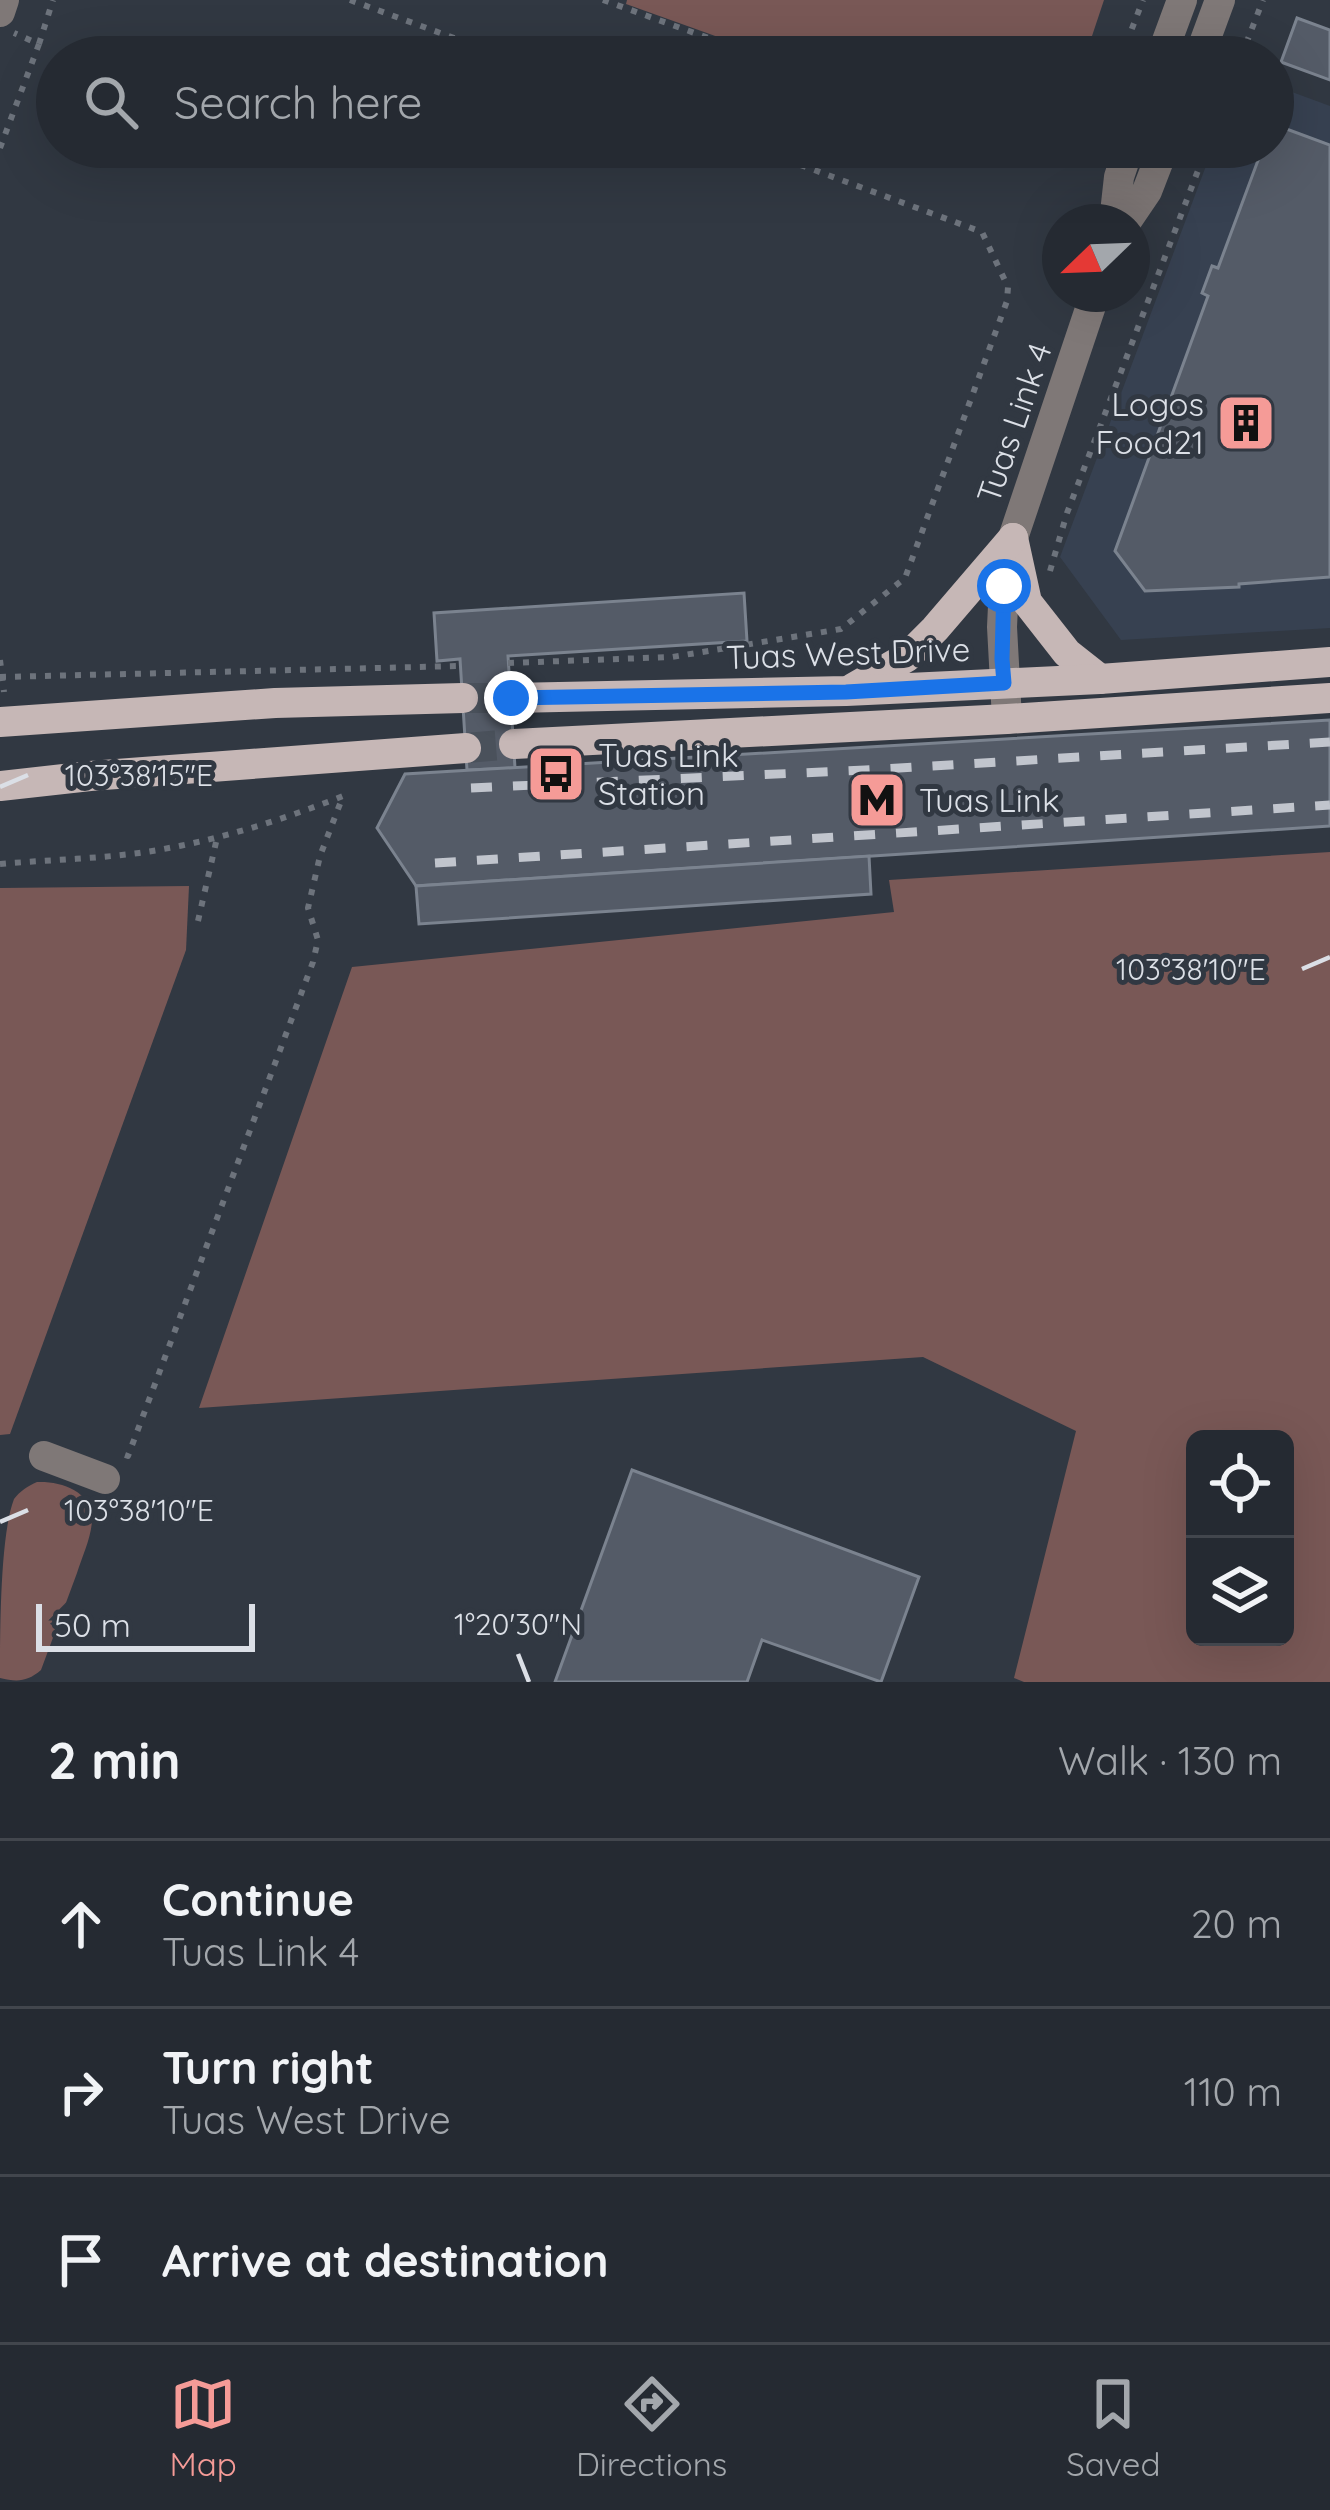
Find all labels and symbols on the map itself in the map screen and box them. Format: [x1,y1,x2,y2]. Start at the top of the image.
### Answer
north arrow [1042,204,1150,312]
street label: Tuas Link 4 [967,337,1060,508]
place label: Logos Food21 [1095,383,1204,462]
building icon: Logos Food21 [1215,392,1277,454]
route start [977,559,1031,613]
street label: Tuas West Drive [725,628,971,677]
route end [484,671,538,725]
place label: Tuas Link Station [598,734,739,813]
bus stop icon: Tuas Link Station [525,743,587,805]
text: 103°38'15"E [65,756,213,794]
metro station icon: Tuas Link [846,769,908,831]
place label: Tuas Link [919,779,1060,820]
text: 103°38'10"E [1116,950,1266,988]
text: 103°38'10"E [64,1491,214,1529]
scale bar [36,1598,255,1651]
text: 1°20'30"N [454,1605,582,1643]

